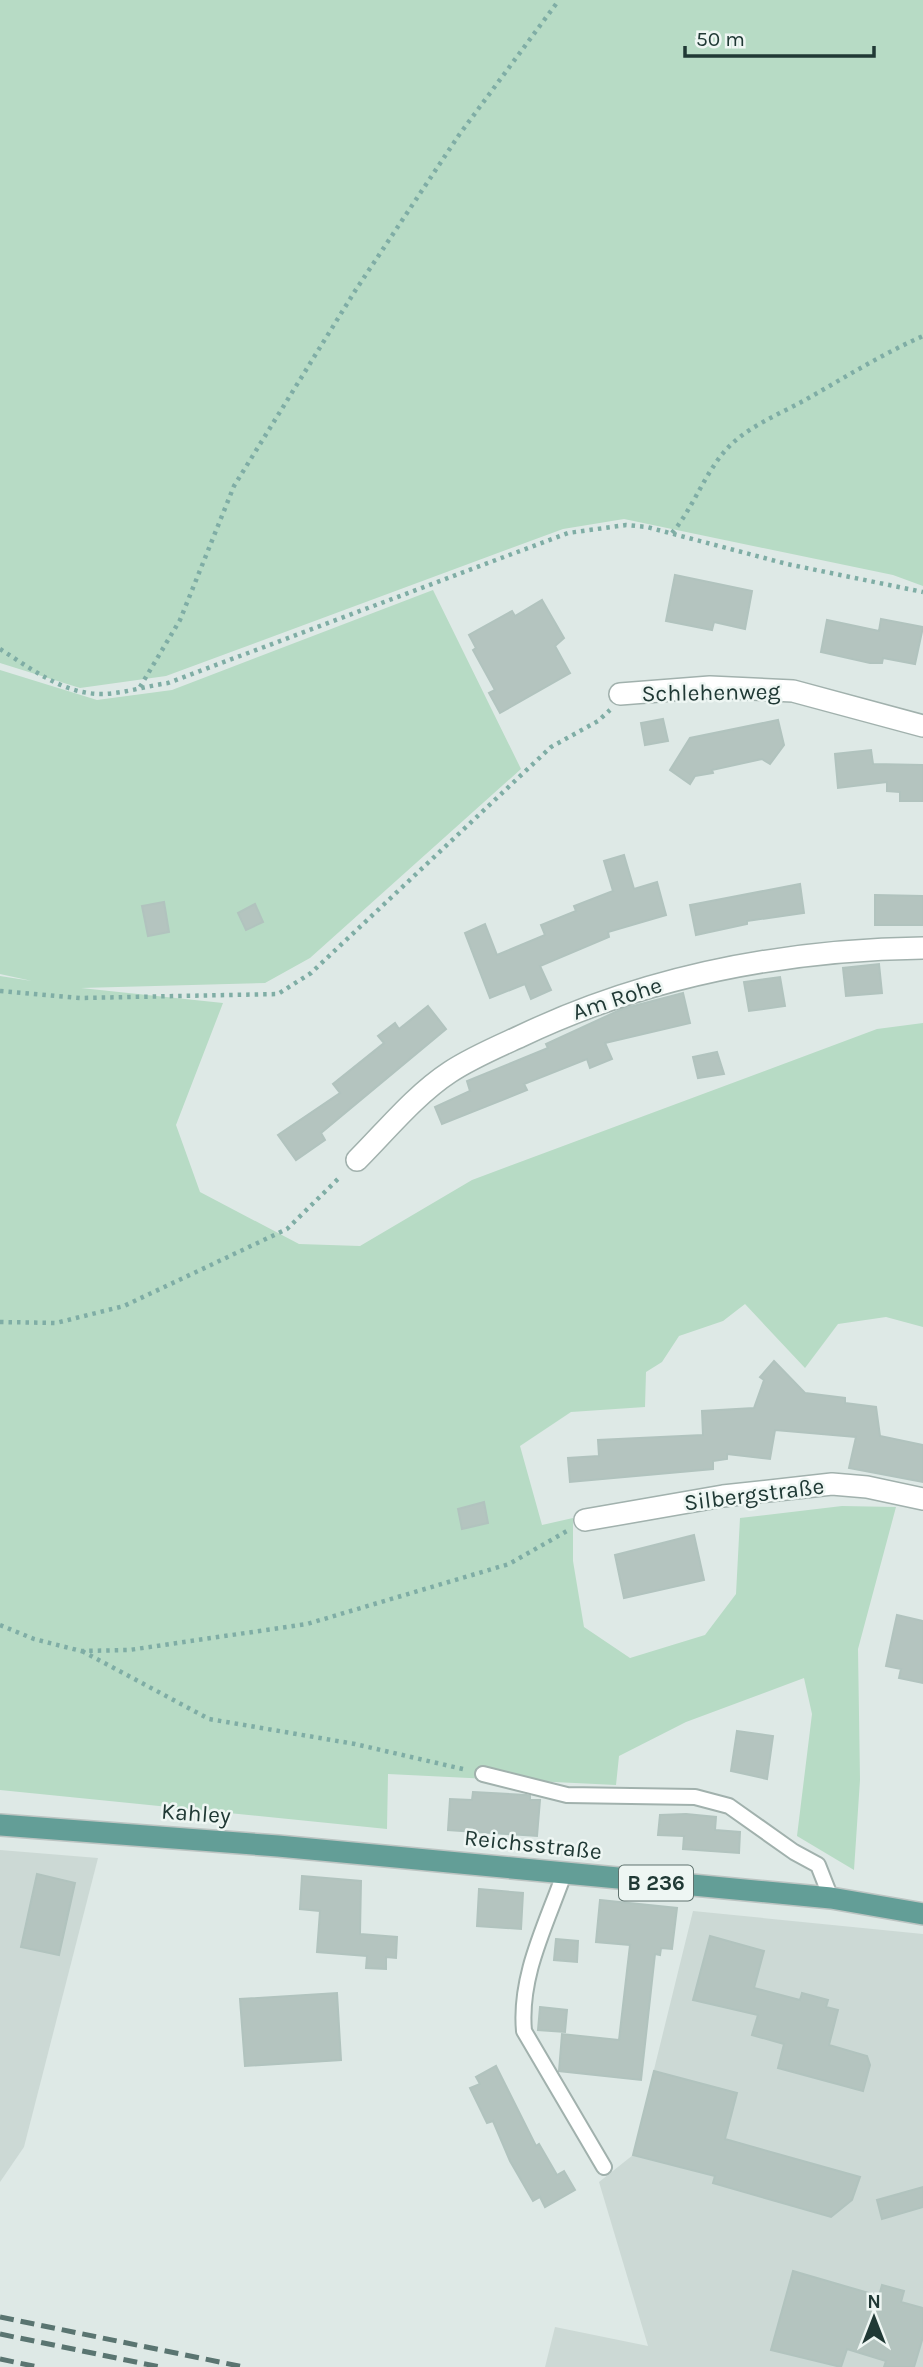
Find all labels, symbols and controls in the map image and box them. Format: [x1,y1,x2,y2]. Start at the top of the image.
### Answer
scale bar [685,14,874,58]
text: 50 m [696,27,745,51]
street label: Schlehenweg [641,678,781,707]
street label: Am Rohe [569,971,665,1026]
street label: Silbergstraße [682,1472,826,1516]
street label: Kahley [160,1798,232,1829]
street label: Reichsstraße [463,1824,603,1865]
road number: B 236 [619,1866,693,1900]
north arrow [839,2283,909,2353]
text: N [867,2291,881,2313]

